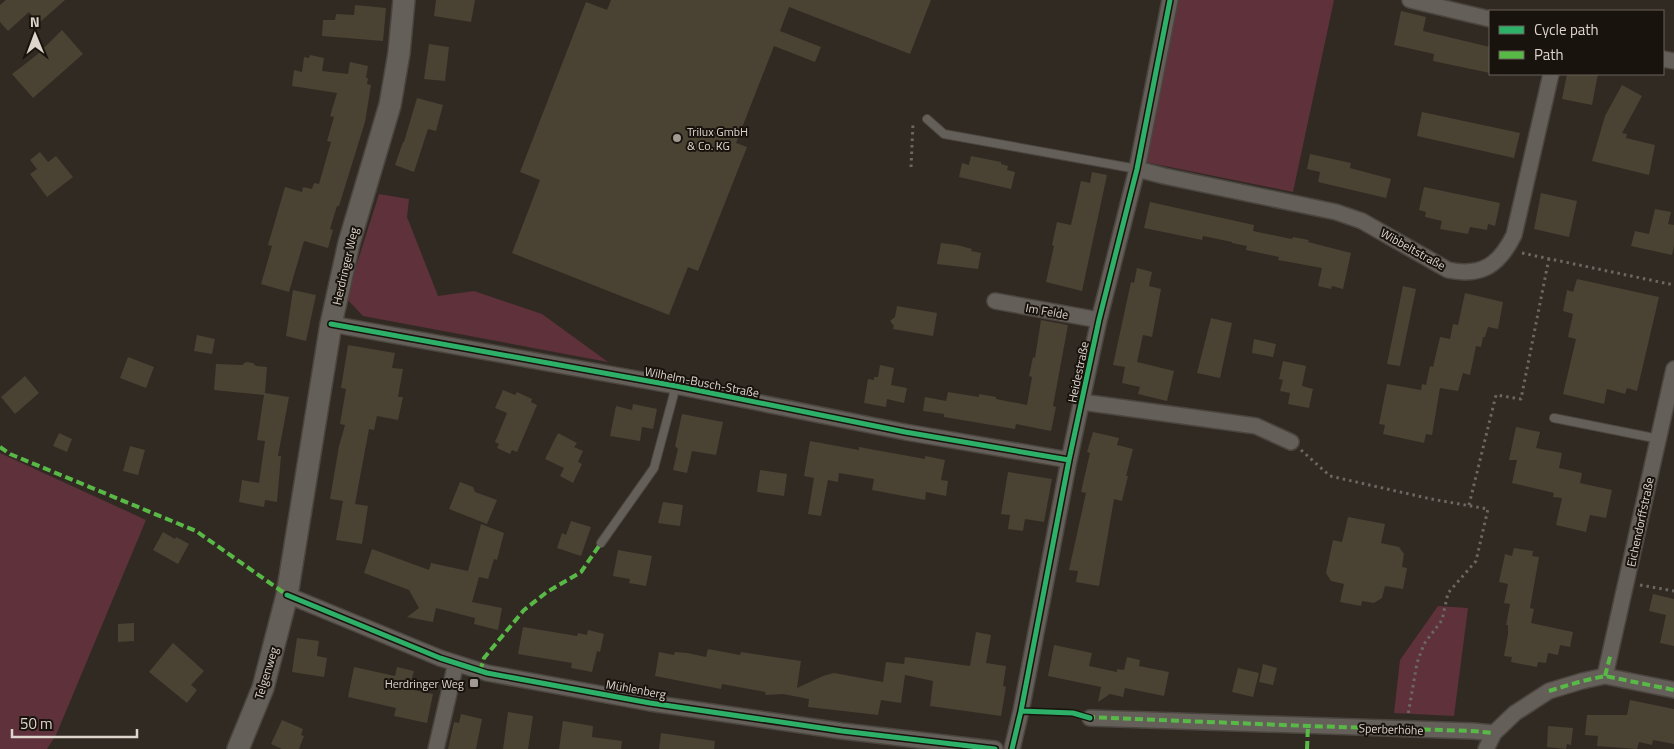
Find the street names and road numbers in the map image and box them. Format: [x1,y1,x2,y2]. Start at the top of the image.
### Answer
street label: Wibbeltstraße [1377,223,1449,275]
street label: Herdringer Weg [327,225,363,307]
street label: Im Felde [1024,298,1070,324]
street label: Heidestraße [1062,340,1094,404]
street label: Wilhelm-Busch-Straße [643,362,761,402]
street label: Eichendorffstraße [1621,475,1659,569]
street label: Telgenweg [249,644,283,702]
street label: Mühlenberg [604,674,668,704]
street label: Sperberhöhe [1358,718,1424,740]

